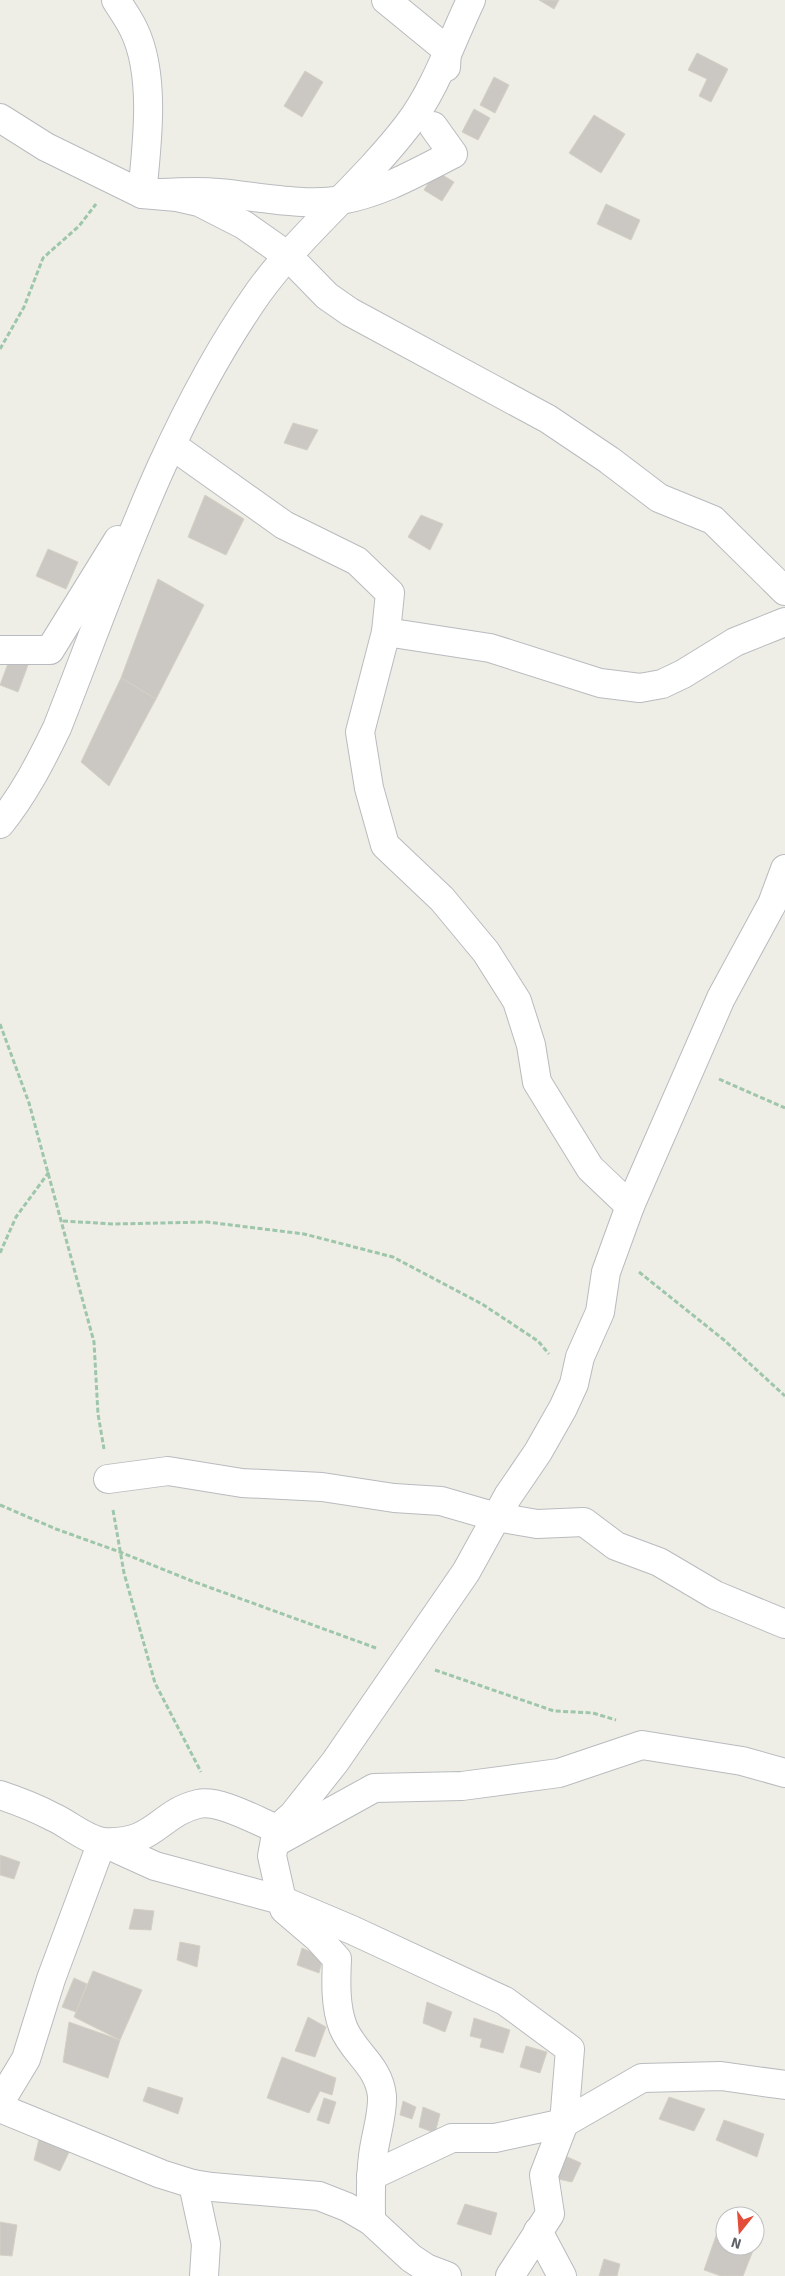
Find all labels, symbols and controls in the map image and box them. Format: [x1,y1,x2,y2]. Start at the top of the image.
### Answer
north arrow [715,2206,765,2256]
text: N [729,2233,743,2253]

